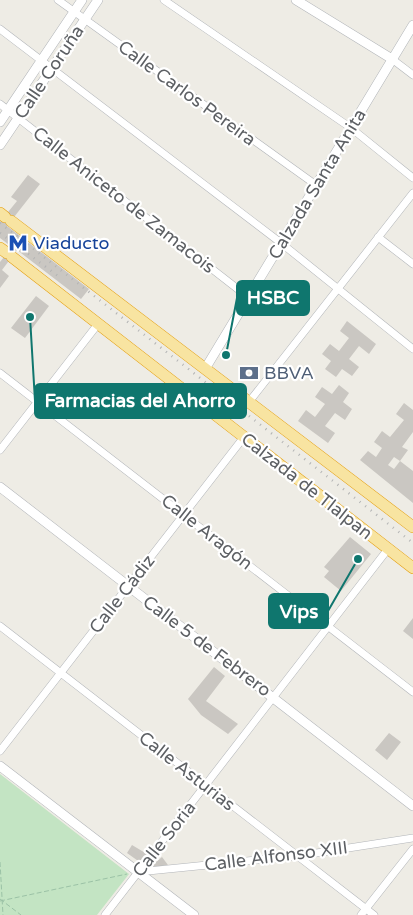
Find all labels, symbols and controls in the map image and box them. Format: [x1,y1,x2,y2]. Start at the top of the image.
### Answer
street label: Calle Coruña [10,21,88,123]
street label: Calle Carlos Pereira [114,36,260,150]
street label: Calzada Santa Anita [263,105,371,263]
street label: Calle Aniceto de Zamacois [28,122,220,278]
metro station icon: Viaducto [7,232,29,254]
place label: Viaducto [33,232,110,254]
callout: HSBC [237,281,309,315]
text: HSBC [247,287,299,309]
bank icon: BBVA [238,362,260,384]
place label: BBVA [264,362,314,384]
callout: Farmacias del Ahorro [35,384,246,418]
text: Farmacias del Ahorro [44,390,236,412]
street label: Calzada de Tlalpan [237,428,377,544]
street label: Calle Aragón [157,489,257,575]
street label: Calle Cádiz [84,550,160,638]
street label: Calle 5 de Febrero [139,591,275,701]
callout: Vips [269,594,328,628]
text: Vips [280,601,318,624]
street label: Calle Asturias [134,726,240,816]
street label: Calle Soria [128,797,200,881]
street label: Calle Alfonso XIII [203,836,349,876]

